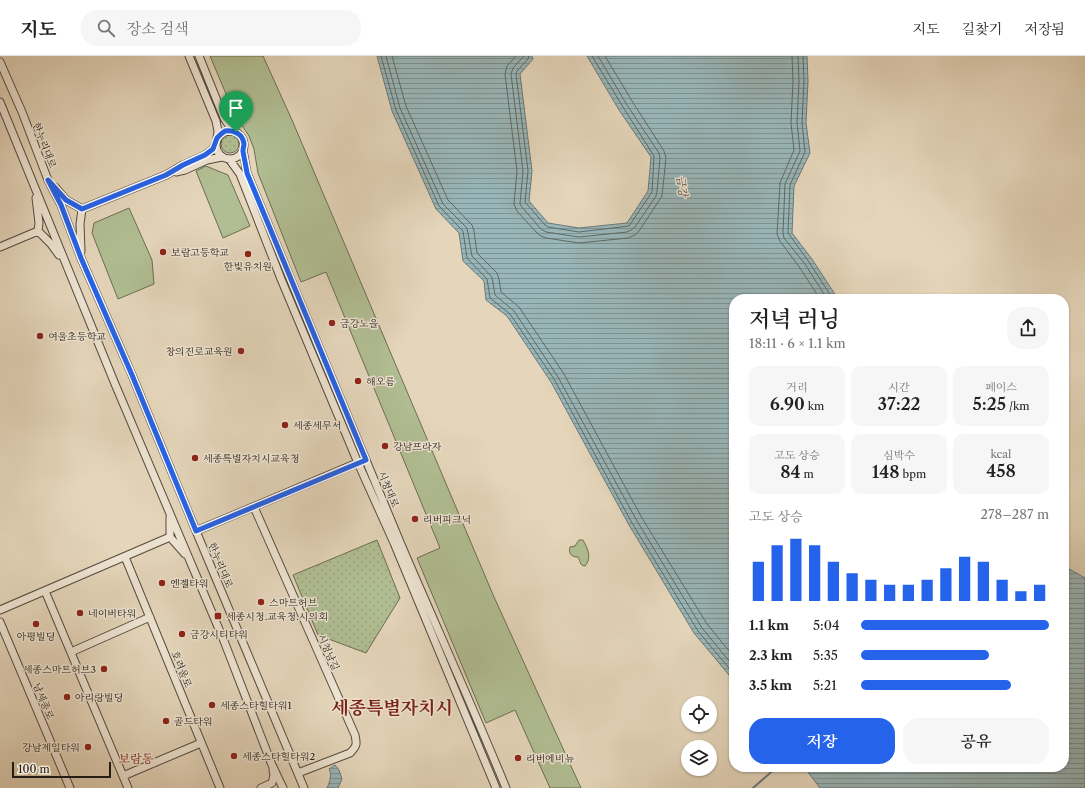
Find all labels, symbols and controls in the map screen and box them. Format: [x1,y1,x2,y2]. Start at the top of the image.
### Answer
search box [81,10,361,46]
icon: search [95,17,117,39]
text: 지도 [20,18,57,41]
text: 장소 검색 [127,19,189,38]
text: 지도 [913,20,940,38]
text: 길찾기 [962,20,1002,38]
text: 저장됨 [1024,20,1065,38]
pin [219,91,253,132]
icon: arrive [225,97,247,119]
street label: 한누리대로 [30,120,59,170]
water label: 금강 [673,174,691,200]
place label: 보람고등학교 [171,246,229,259]
marker: 보람고등학교 [158,247,168,257]
marker: 한빛유치원 [243,249,253,259]
place label: 한빛유치원 [224,260,272,273]
text: 저녁 러닝 [749,306,840,333]
button: share [1007,307,1049,349]
place label: 금강노을 [340,317,379,330]
marker: 금강노을 [327,318,337,328]
place label: 여울초등학교 [48,330,106,343]
marker: 여울초등학교 [35,331,45,341]
text: 18:11 · 6 × 1.1 km [749,335,846,351]
place label: 창의진로교육원 [165,345,233,358]
marker: 창의진로교육원 [236,346,246,356]
place label: 해오름 [366,375,395,388]
marker: 해오름 [353,376,363,386]
text: 거리 [786,380,808,394]
text: 시간 [888,380,910,394]
text: 페이스 [985,380,1017,394]
text: 6.90 [770,394,805,414]
text: 37:22 [877,394,921,414]
text: 5:25 [972,394,1006,414]
text: km [805,399,824,413]
text: /km [1006,399,1030,413]
place label: 세종세무서 [293,419,341,432]
marker: 세종세무서 [280,420,290,430]
place label: 강남프라자 [393,440,442,453]
marker: 강남프라자 [380,441,390,451]
text: kcal [991,447,1011,461]
text: 고도 상승 [774,448,820,462]
text: 심박수 [883,448,915,462]
place label: 세종특별자치시교육청 [203,452,300,465]
marker: 세종특별자치시교육청 [190,453,200,463]
text: 458 [986,461,1016,481]
text: 84 [780,462,801,482]
text: 148 [872,462,900,482]
text: m [801,467,814,481]
text: bpm [900,467,926,481]
street label: 시청대로 [375,469,402,510]
text: 278–287 m [981,506,1049,522]
text: 고도 상승 [749,508,803,524]
place label: 리버피크닉 [423,513,471,526]
marker: 리버피크닉 [410,514,420,524]
street label: 한누리대로 [205,540,236,590]
place label: 엔젤타워 [170,577,209,590]
marker: 엔젤타워 [157,578,167,588]
place label: 스마트허브 [269,596,318,609]
marker: 스마트허브 [256,597,266,607]
place label: 네이버타워 [88,607,136,620]
marker: 네이버타워 [75,608,85,618]
place label: 세종시청.교육청.시의회 [226,610,328,623]
marker: 세종시청.교육청.시의회 [213,611,223,621]
text: 1.1 km [749,617,789,633]
text: 5:04 [813,617,839,633]
marker: 아평빌딩 [31,619,41,629]
place label: 금강시티타워 [190,628,248,641]
marker: 금강시티타워 [177,629,187,639]
place label: 아평빌딩 [17,630,55,643]
street label: 시청남길 [315,632,342,672]
text: 2.3 km [749,647,792,663]
text: 5:35 [813,647,838,663]
street label: 호려울로 [168,649,195,690]
place label: 세종스마트허브3 [23,663,96,676]
marker: 세종스마트허브3 [99,664,109,674]
text: 3.5 km [749,677,792,693]
text: 5:21 [813,677,837,693]
street label: 남세종로 [30,681,57,722]
place label: 아리랑빌딩 [75,691,123,704]
marker: 아리랑빌딩 [62,692,72,702]
map controls [681,696,717,776]
button: locate [681,696,717,732]
district label: 세종특별자치시 [331,697,453,719]
place label: 세종스타힐타워1 [220,699,293,712]
marker: 세종스타힐타워1 [207,700,217,710]
place label: 골드타워 [174,715,213,728]
marker: 골드타워 [161,716,171,726]
button: 저장 [749,718,895,764]
button: 공유 [903,718,1049,764]
button: layers [681,740,717,776]
place label: 강남제일타워 [22,741,80,754]
marker: 강남제일타워 [83,742,93,752]
place label: 세종스타힐타워2 [242,750,316,763]
district label: 보람동 [119,751,154,766]
marker: 세종스타힐타워2 [229,751,239,761]
place label: 리버에비뉴 [526,752,575,765]
marker: 리버에비뉴 [513,753,523,763]
scale bar [12,760,111,779]
text: 100 m [18,762,50,776]

